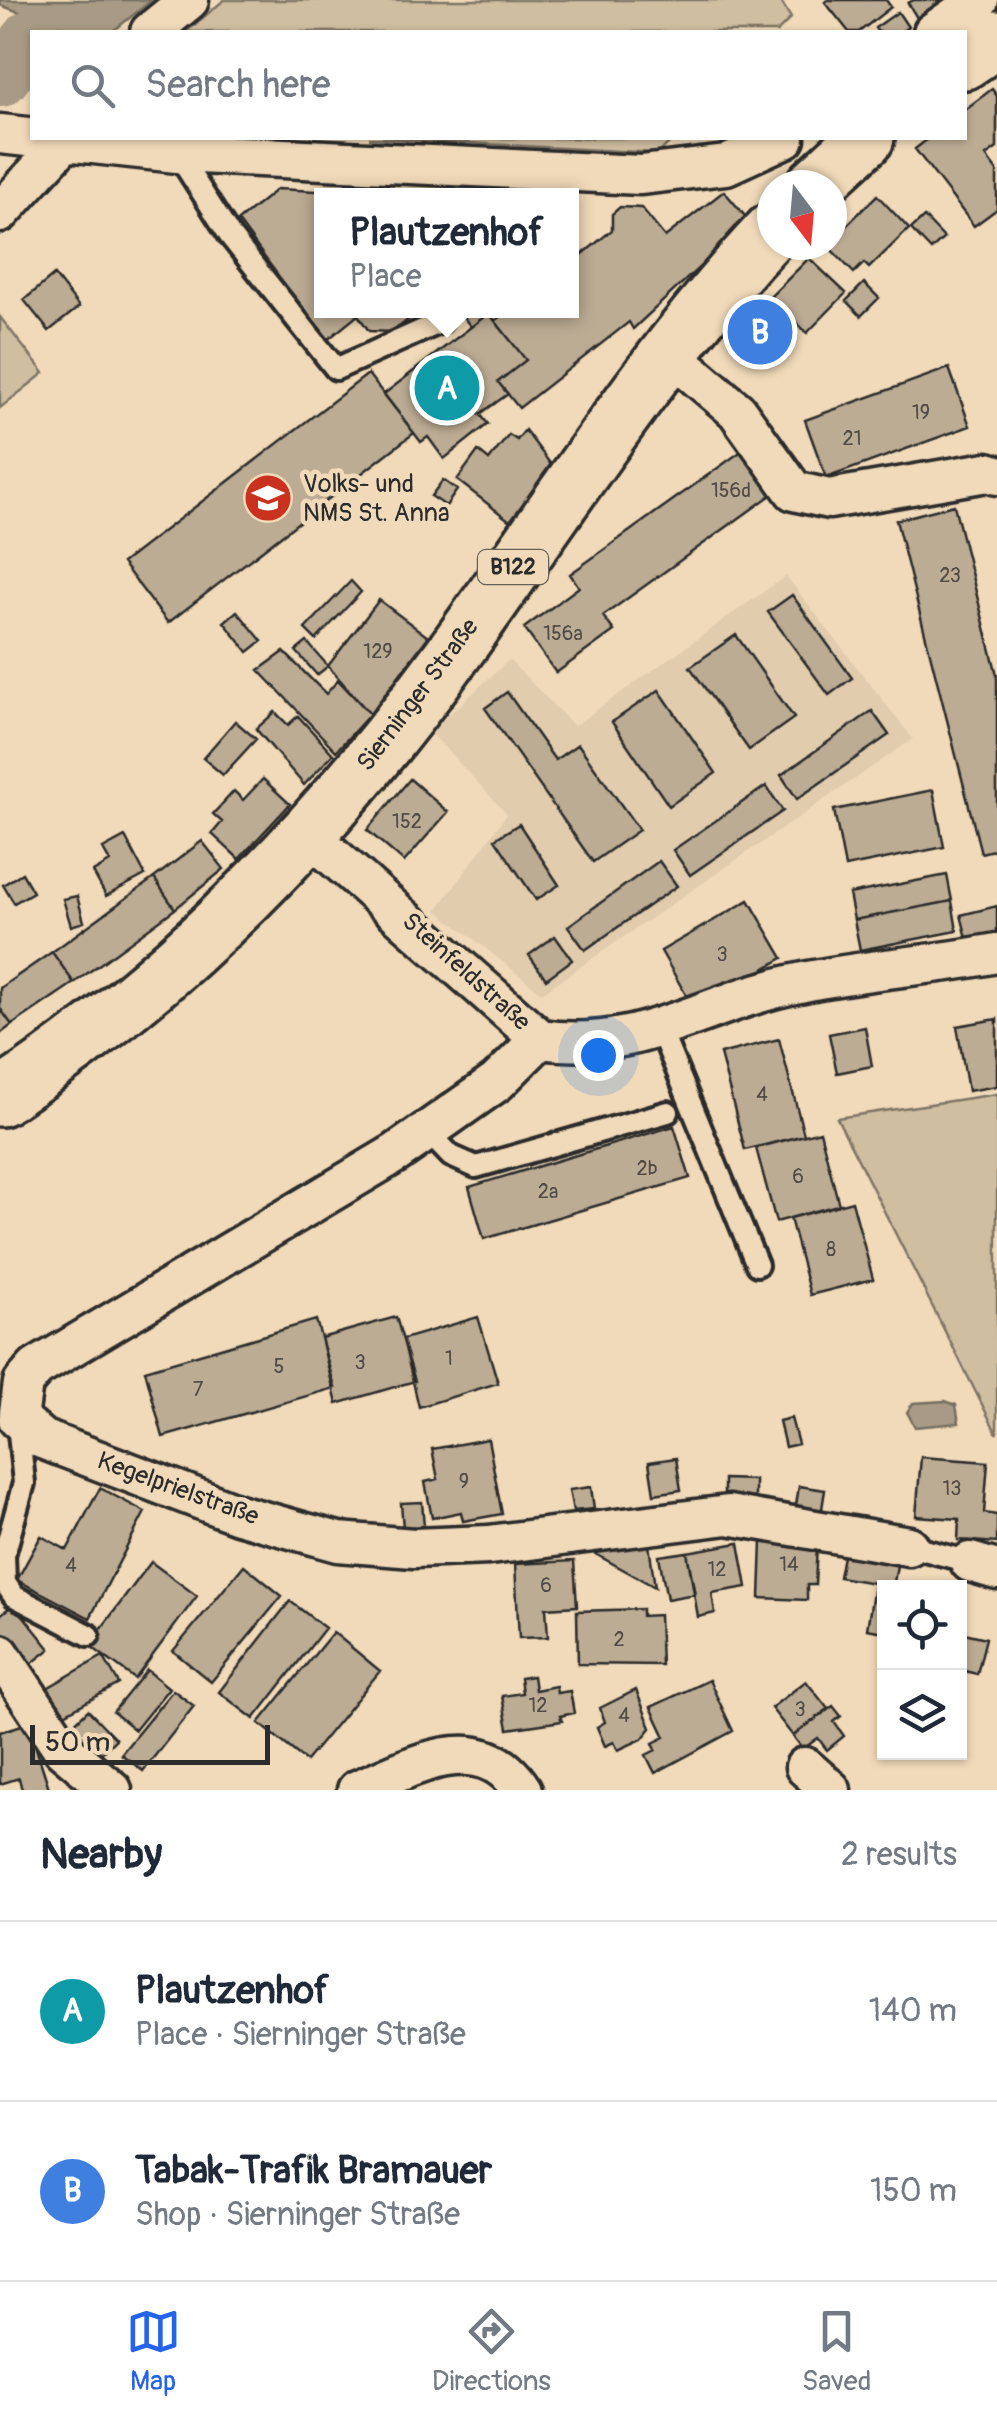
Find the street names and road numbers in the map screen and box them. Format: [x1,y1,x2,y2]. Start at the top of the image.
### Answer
road number: B122 [478,550,548,584]
street label: Sierninger Straße [350,612,486,777]
street label: Steinfeldstraße [395,906,537,1038]
street label: Kegelprielstraße [93,1445,264,1533]

